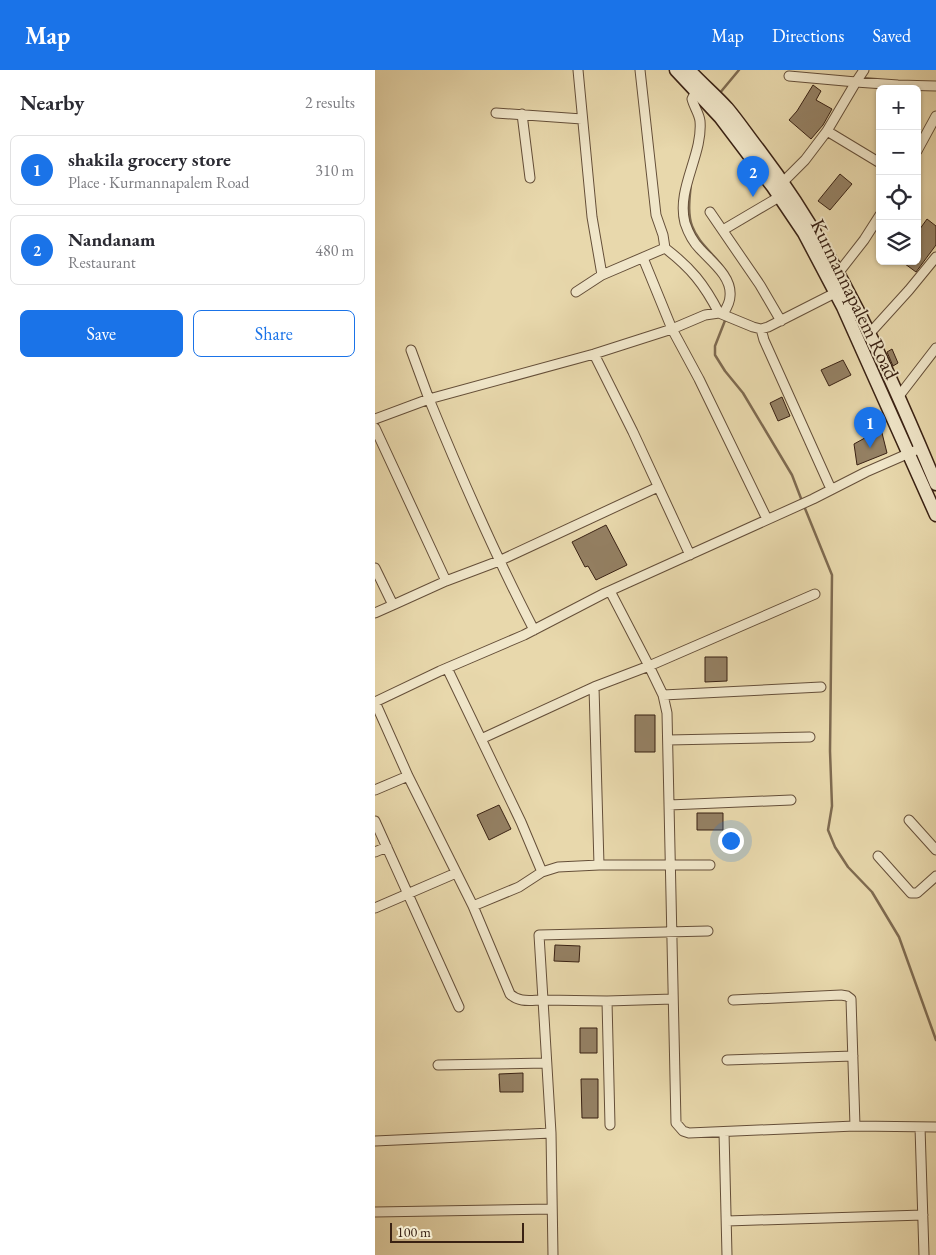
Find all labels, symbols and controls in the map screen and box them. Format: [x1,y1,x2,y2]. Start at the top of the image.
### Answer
text: Map [25,20,70,51]
text: Map [712,24,744,47]
text: Directions [772,24,844,47]
text: Saved [872,24,911,47]
map controls [876,85,921,265]
button: + [876,85,921,130]
text: Nearby [20,89,84,116]
text: 2 results [305,92,355,113]
button: − [876,130,921,175]
text: shakila grocery store [68,147,231,172]
pin: 2 [737,156,769,197]
text: 1 [33,160,41,181]
text: 310 m [315,160,354,181]
text: Place · Kurmannapalem Road [68,172,249,193]
button: locate [876,175,921,220]
street label: Kurmannapalem Road [805,214,906,384]
button: layers [876,220,921,265]
text: Nandanam [68,227,155,252]
text: 2 [33,240,41,261]
text: 480 m [315,240,354,261]
text: Restaurant [68,252,136,273]
button: Save [20,310,183,357]
button: Share [193,310,355,357]
pin: 1 [854,407,886,448]
your location [718,828,744,854]
scale bar [390,1220,524,1243]
text: 100 m [397,1223,431,1241]

